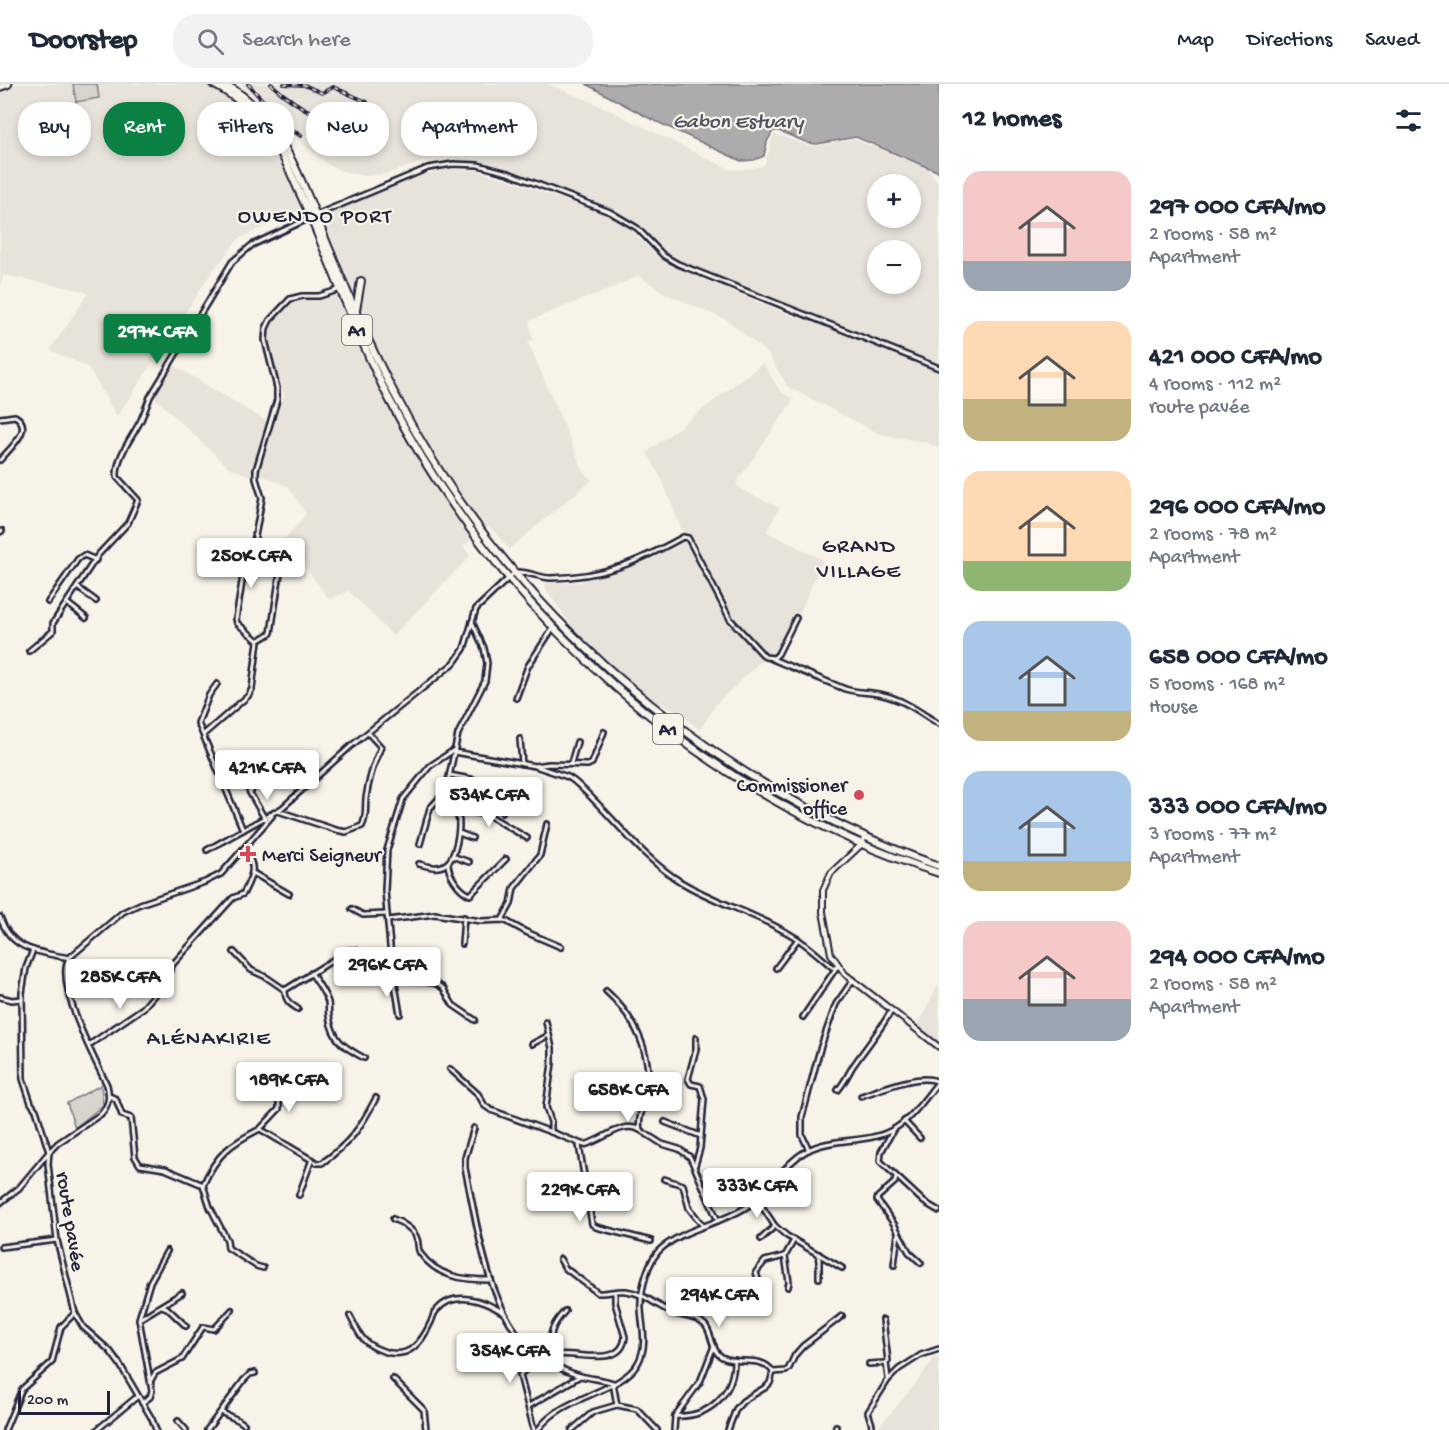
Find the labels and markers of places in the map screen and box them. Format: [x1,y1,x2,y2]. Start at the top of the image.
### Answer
pin: 297K CFA [95,314,219,365]
pin: 250K CFA [189,538,313,589]
pin: 421K CFA [205,750,329,801]
place label: Commissioner office [737,776,849,822]
pin: 534K CFA [427,777,551,828]
marker: Commissioner office [852,788,866,802]
marker: Merci Seigneur [239,845,257,863]
place label: Merci Seigneur [262,846,383,869]
pin: 296K CFA [325,947,449,998]
pin: 285K CFA [58,959,182,1010]
pin: 189K CFA [227,1062,351,1113]
pin: 658K CFA [566,1072,690,1123]
pin: 333K CFA [695,1168,819,1219]
pin: 229K CFA [518,1172,642,1223]
pin: 294K CFA [657,1277,781,1328]
pin: 354K CFA [448,1333,572,1384]

